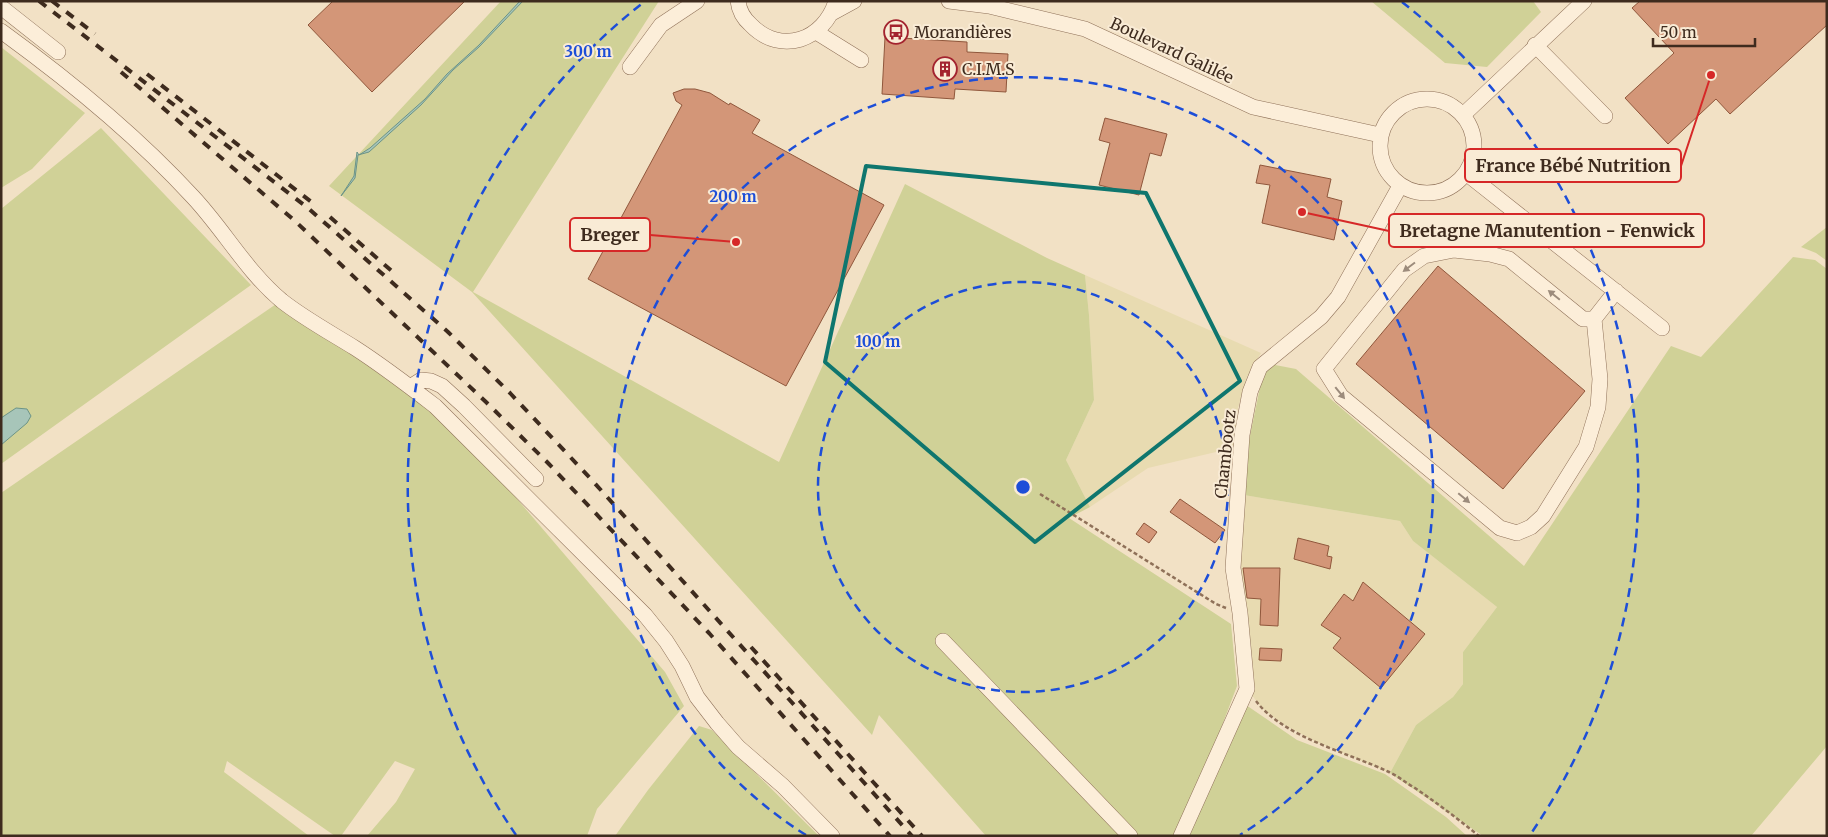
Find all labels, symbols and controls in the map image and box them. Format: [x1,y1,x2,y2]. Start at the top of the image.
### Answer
street label: Boulevard Galilée [1107,13,1237,87]
scale bar [1653,15,1756,47]
bus stop icon: Morandières [883,19,909,45]
place label: Morandières [914,22,1012,42]
text: 50 m [1660,23,1697,42]
text: 300 m [564,42,612,61]
building icon: C.I.M.S [932,56,958,82]
place label: C.I.M.S [962,59,1014,79]
callout: France Bébé Nutrition [1465,149,1681,182]
text: France Bébé Nutrition [1475,154,1671,177]
text: 200 m [709,187,757,206]
callout: Bretagne Manutention - Fenwick [1389,214,1704,247]
callout: Breger [570,218,650,251]
text: Bretagne Manutention - Fenwick [1399,219,1695,242]
text: Breger [580,223,640,246]
one-way arrow [1403,262,1416,273]
one-way arrow [1547,290,1560,301]
text: 100 m [856,332,900,351]
one-way arrow [1335,386,1346,399]
street label: Chambootz [1210,408,1240,499]
centre of rings [1014,478,1032,496]
one-way arrow [1458,492,1470,504]

